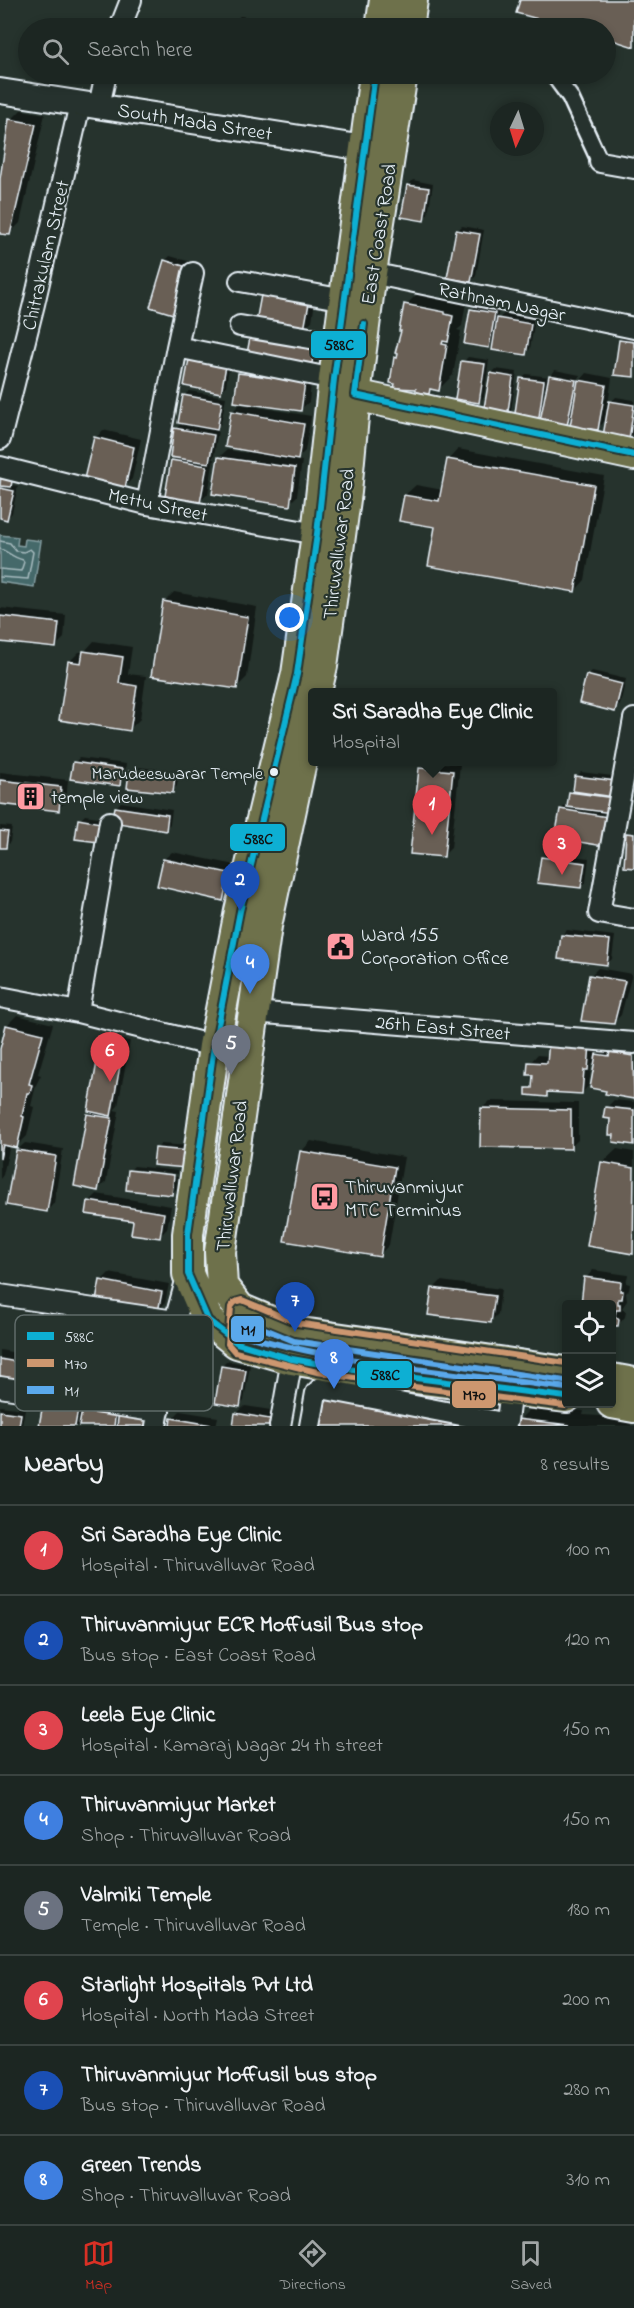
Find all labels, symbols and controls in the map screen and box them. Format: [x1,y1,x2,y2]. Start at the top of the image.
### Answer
search box [18,18,616,84]
icon: search [39,35,72,68]
text: Search here [87,35,192,67]
street label: South Mada Street [115,97,274,150]
north arrow [490,102,544,156]
street label: East Coast Road [355,162,406,307]
street label: Chitrakulam Street [16,177,79,333]
street label: Rathnam Nagar [435,276,569,332]
line badge: 588C [310,330,367,359]
text: 588C [324,334,354,358]
street label: Thiruvalluvar Road [317,467,364,621]
street label: Mettu Street [105,482,210,531]
your location [275,603,304,632]
popup [308,688,557,766]
text: Sri Saradha Eye Clinic [332,697,533,729]
text: Hospital [332,729,400,758]
place label: Marudeeswarar Temple [92,762,264,788]
marker: Marudeeswarar Temple [268,766,280,778]
building icon: temple view [14,780,46,812]
place label: temple view [51,784,143,813]
pin: 1 [412,786,452,835]
line badge: 588C [229,823,286,852]
pin: 3 [542,826,582,875]
text: 588C [243,828,273,852]
pin: 2 [220,862,260,911]
place label: Ward 155 Corporation Office [361,922,509,974]
public building icon: Ward 155 Corporation Office [324,930,356,962]
pin: 4 [230,944,270,994]
street label: 26th East Street [374,1009,512,1050]
pin: 5 [212,1026,250,1075]
pin: 6 [90,1032,130,1082]
street label: Thiruvalluvar Road [210,1099,257,1253]
place label: Thiruvanmiyur MTC Terminus [345,1174,464,1226]
bus stop icon: Thiruvanmiyur MTC Terminus [308,1181,340,1213]
pin: 7 [276,1282,314,1332]
map controls [562,1300,616,1408]
button: locate [562,1300,616,1354]
legend [15,1315,213,1411]
line badge: M1 [230,1315,265,1343]
text: M1 [241,1319,256,1343]
text: 588C [64,1326,94,1350]
pin: 8 [314,1340,354,1389]
text: M70 [64,1353,87,1377]
button: layers [562,1354,616,1408]
line badge: 588C [356,1360,413,1389]
text: 588C [370,1364,400,1388]
text: M1 [64,1380,79,1404]
line badge: M70 [451,1380,497,1409]
text: M70 [462,1384,486,1408]
text: Nearby [24,1446,103,1484]
text: 8 results [541,1451,610,1480]
text: Sri Saradha Eye Clinic [81,1520,282,1552]
text: 1 [40,1536,47,1565]
text: 100 m [566,1536,610,1565]
text: Hospital · Thiruvalluvar Road [81,1552,315,1581]
text: Thiruvanmiyur ECR Moffusil Bus stop [81,1610,423,1642]
text: 2 [39,1626,48,1655]
text: 120 m [565,1626,610,1655]
text: Bus stop · East Coast Road [81,1642,316,1671]
text: Leela Eye Clinic [81,1700,215,1732]
text: 3 [39,1716,48,1745]
text: 150 m [563,1716,610,1745]
text: Hospital · Kamaraj Nagar 24 th street [81,1732,383,1761]
text: Thiruvanmiyur Market [81,1790,276,1822]
text: 4 [39,1806,48,1835]
text: 150 m [563,1806,610,1835]
text: Shop · Thiruvalluvar Road [81,1822,291,1851]
text: Valmiki Temple [81,1880,211,1912]
text: 5 [38,1896,49,1925]
text: 180 m [567,1896,610,1925]
text: Temple · Thiruvalluvar Road [81,1912,306,1941]
text: Starlight Hospitals Pvt Ltd [81,1970,313,2002]
text: 6 [39,1986,48,2015]
text: 200 m [562,1986,610,2015]
text: Hospital · North Mada Street [81,2002,315,2031]
text: Thiruvanmiyur Moffusil bus stop [81,2060,377,2092]
text: 7 [39,2076,48,2105]
text: 280 m [563,2076,610,2105]
text: Bus stop · Thiruvalluvar Road [81,2092,325,2121]
text: Green Trends [81,2150,201,2182]
text: 8 [40,2166,47,2195]
text: 310 m [566,2166,610,2195]
text: Shop · Thiruvalluvar Road [81,2182,291,2211]
tab: Map [82,2237,115,2297]
tab: Directions [279,2237,346,2297]
tab: Saved [510,2237,552,2297]

